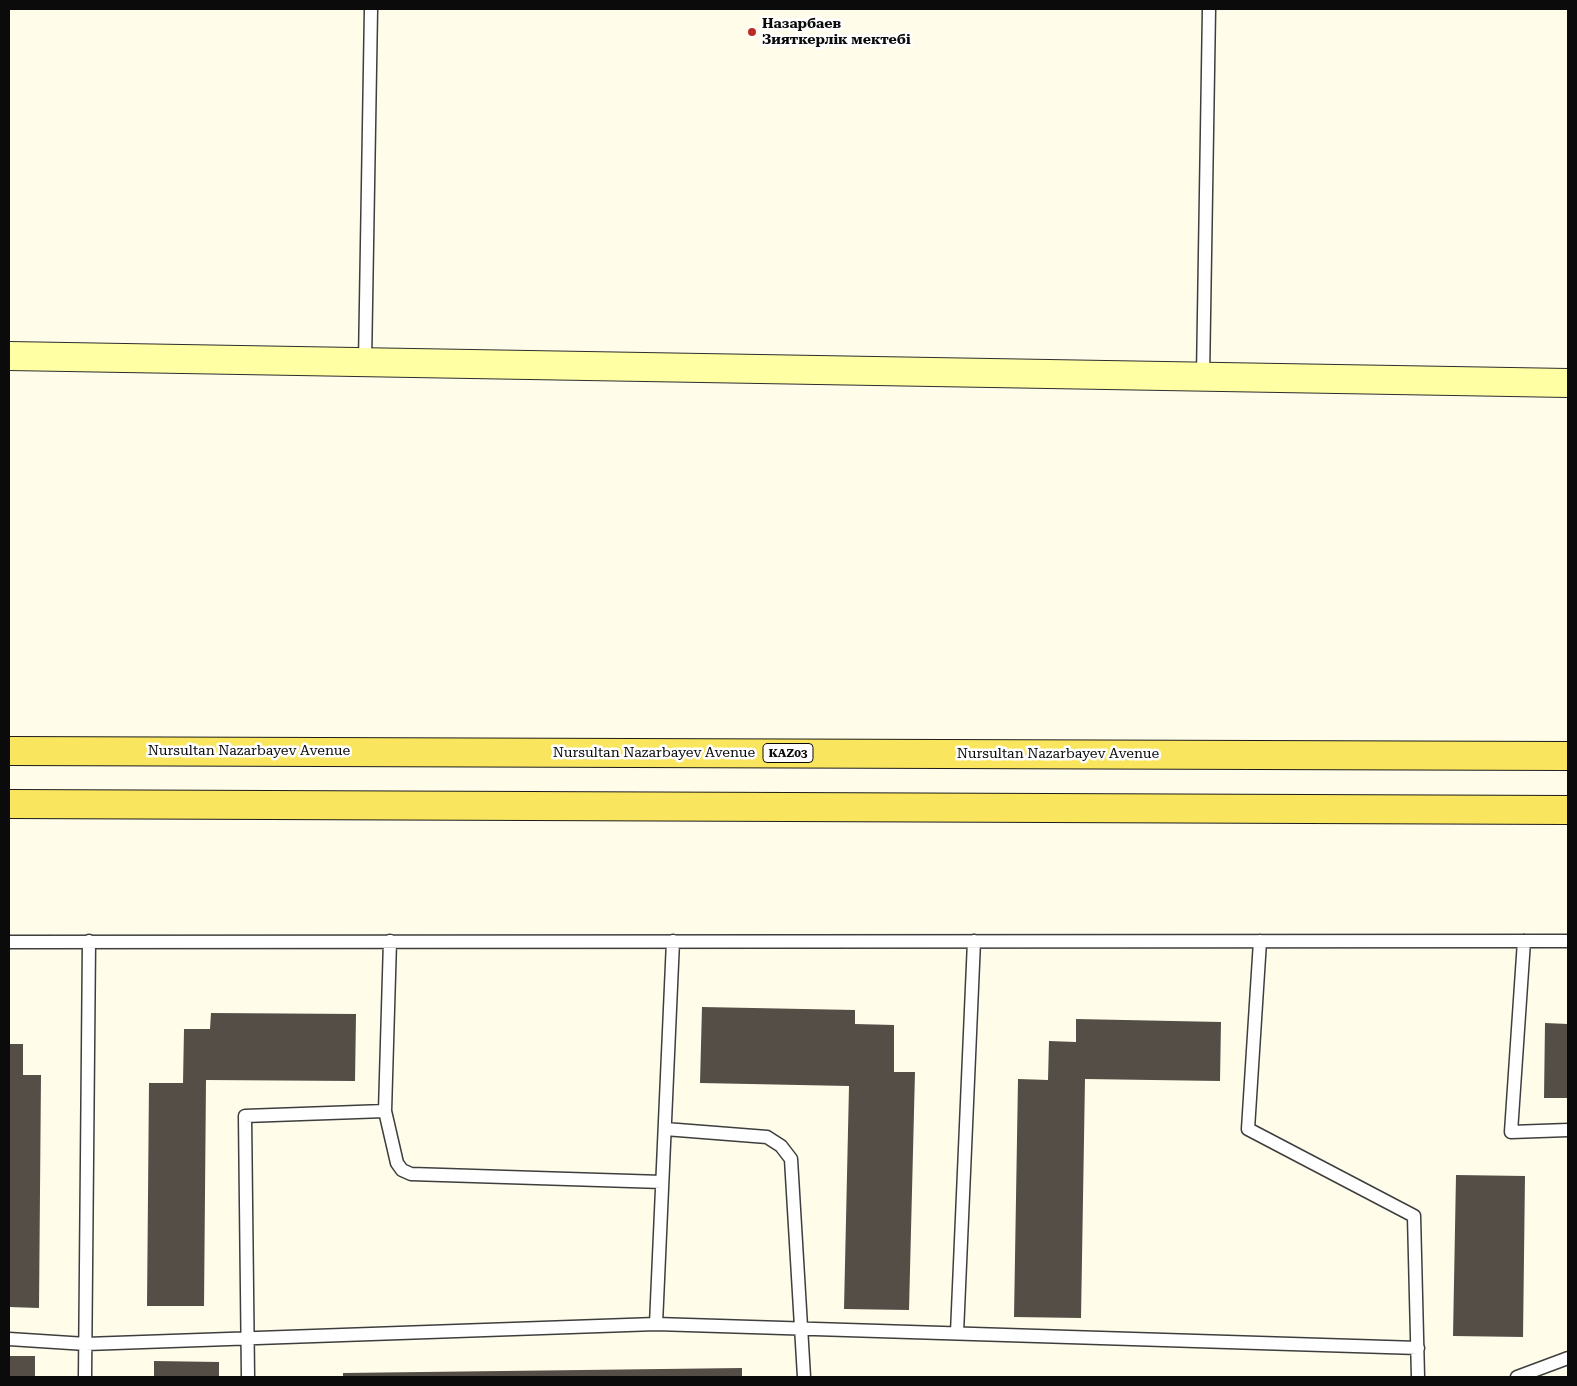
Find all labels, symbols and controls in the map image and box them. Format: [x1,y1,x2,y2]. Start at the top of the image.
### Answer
place label: Назарбаев Зияткерлік мектебі [762,16,911,48]
marker: Назарбаев Зияткерлік мектебі [746,26,758,38]
street label: Nursultan Nazarbayev Avenue [148,743,350,759]
road number: KАZ03 [763,744,813,762]
street label: Nursultan Nazarbayev Avenue [553,745,755,761]
street label: Nursultan Nazarbayev Avenue [957,746,1159,762]

